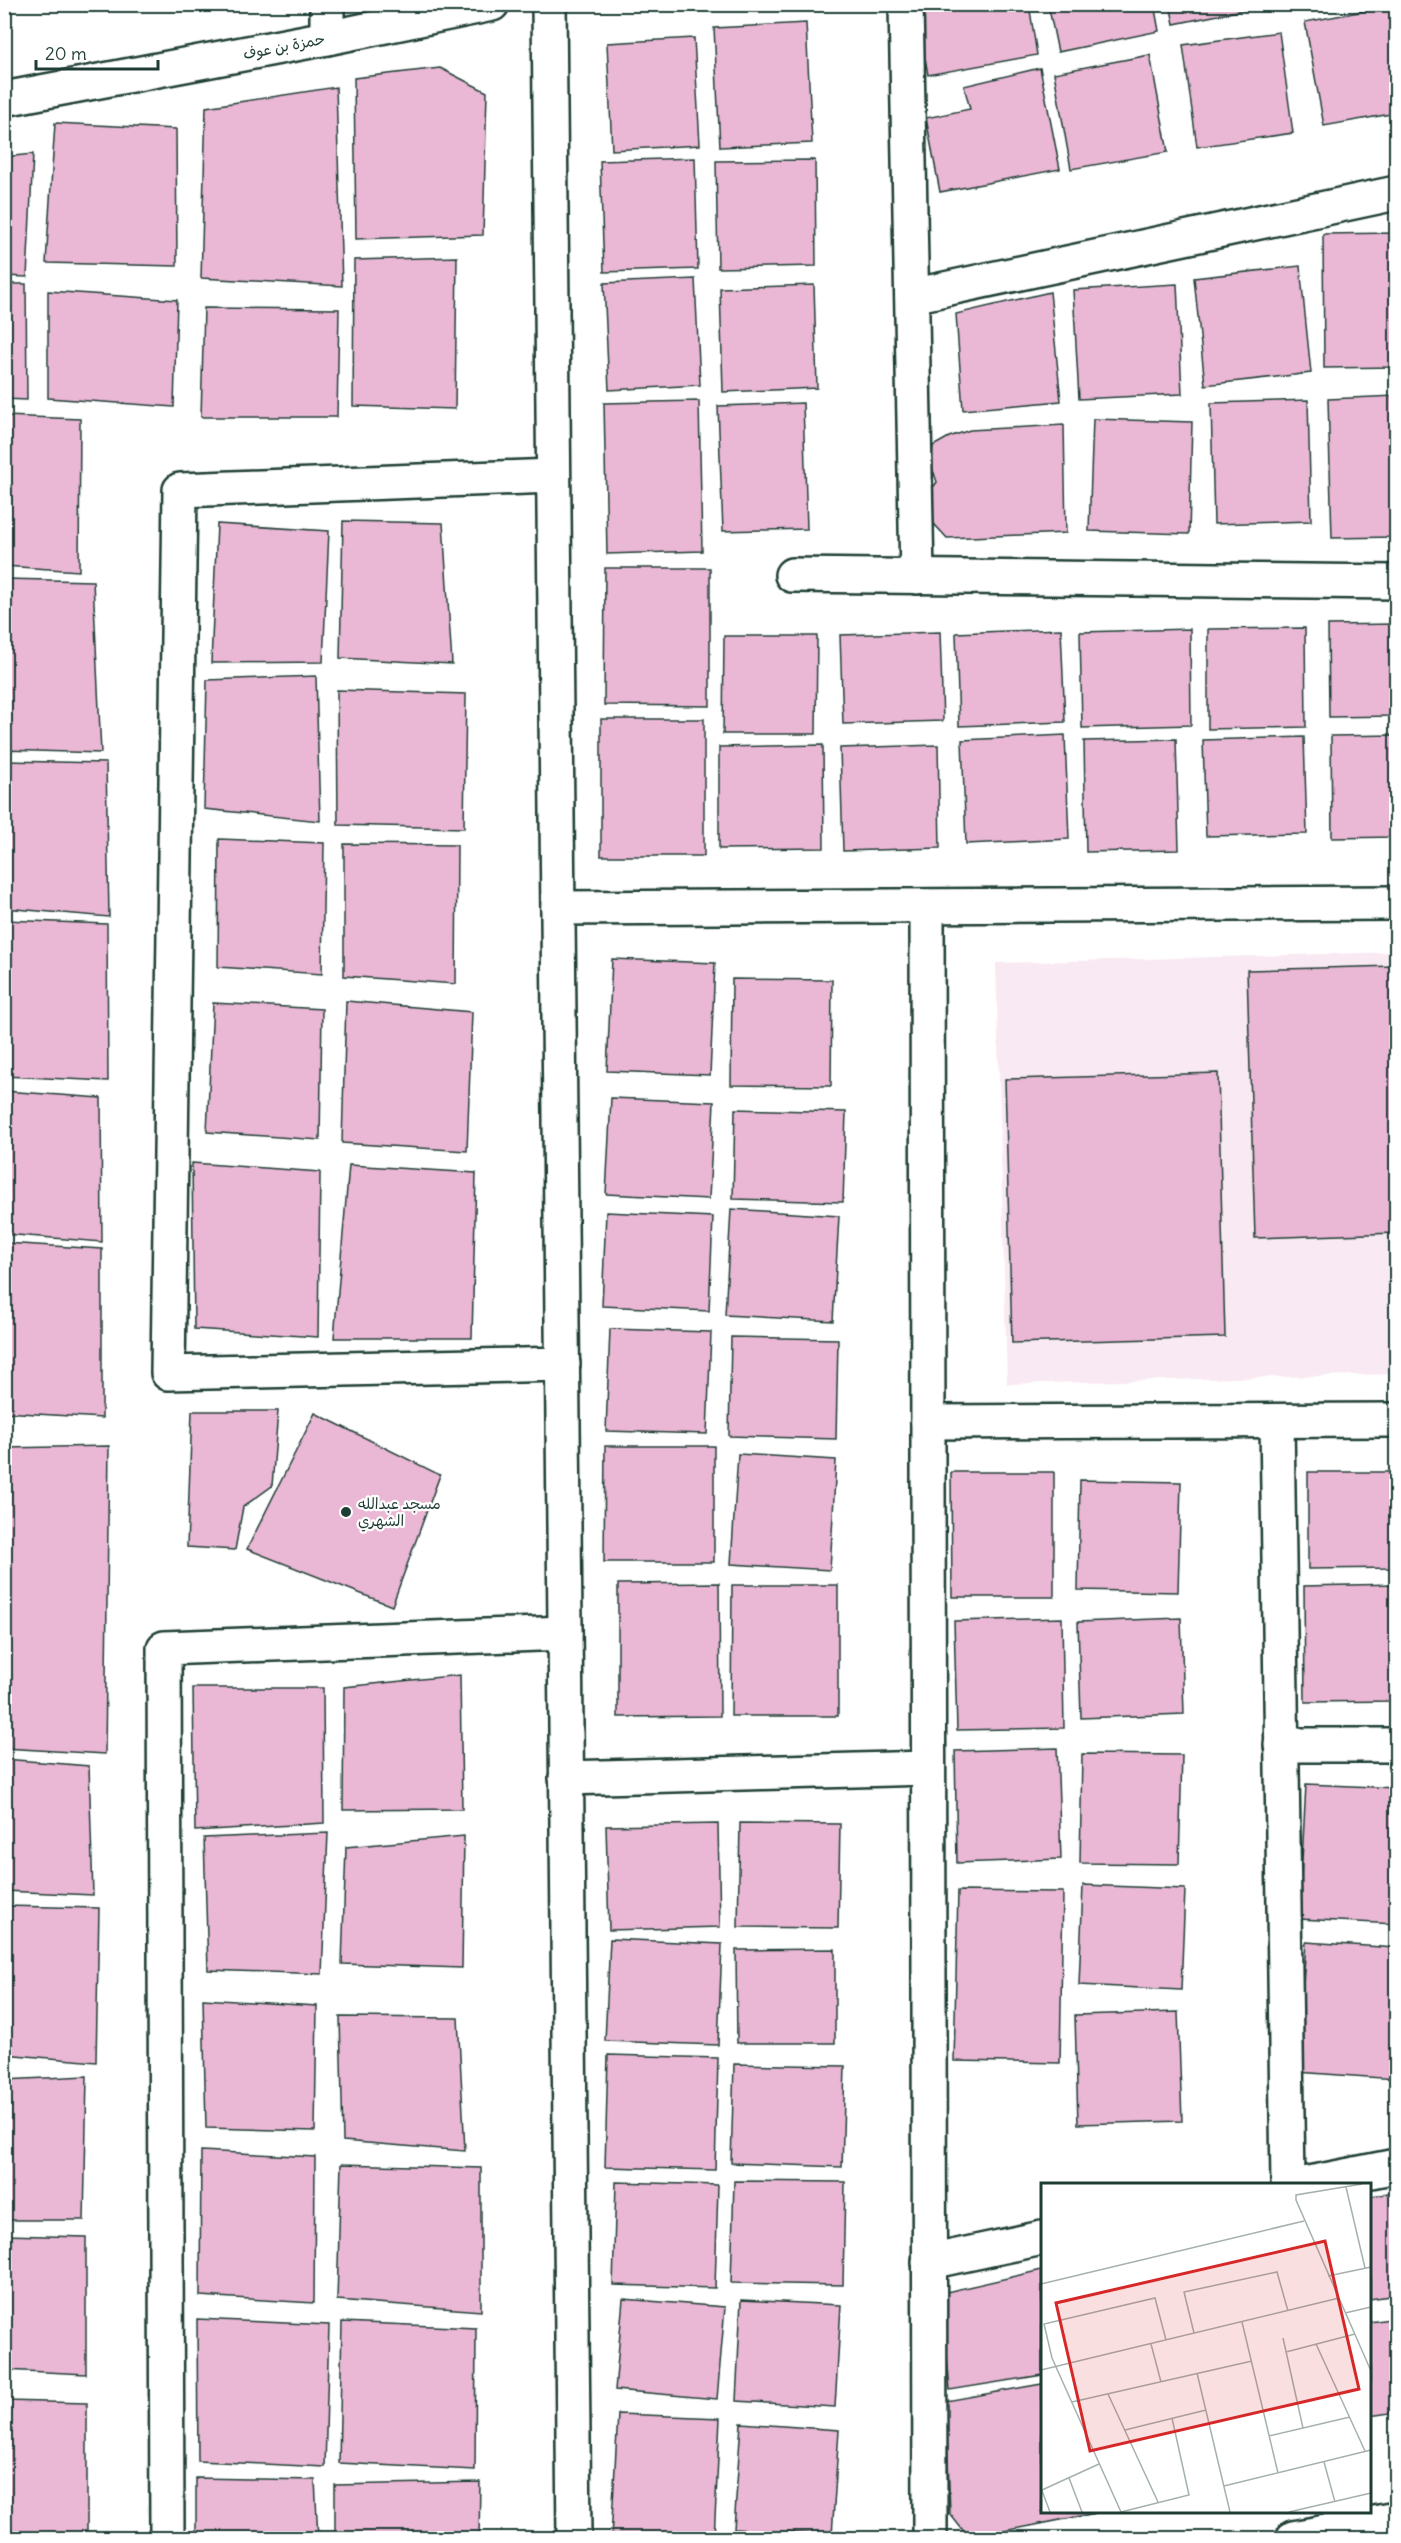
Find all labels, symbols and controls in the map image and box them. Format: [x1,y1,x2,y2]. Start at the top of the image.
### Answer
street label: حمزة بن عوف [241,29,327,63]
scale bar [36,33,158,71]
text: 20 m [45,42,87,65]
place label: مسجد عبدالله الشهري [358,1494,441,1532]
marker: مسجد عبدالله الشهري [339,1505,353,1519]
inset map [1041,2183,1371,2513]

